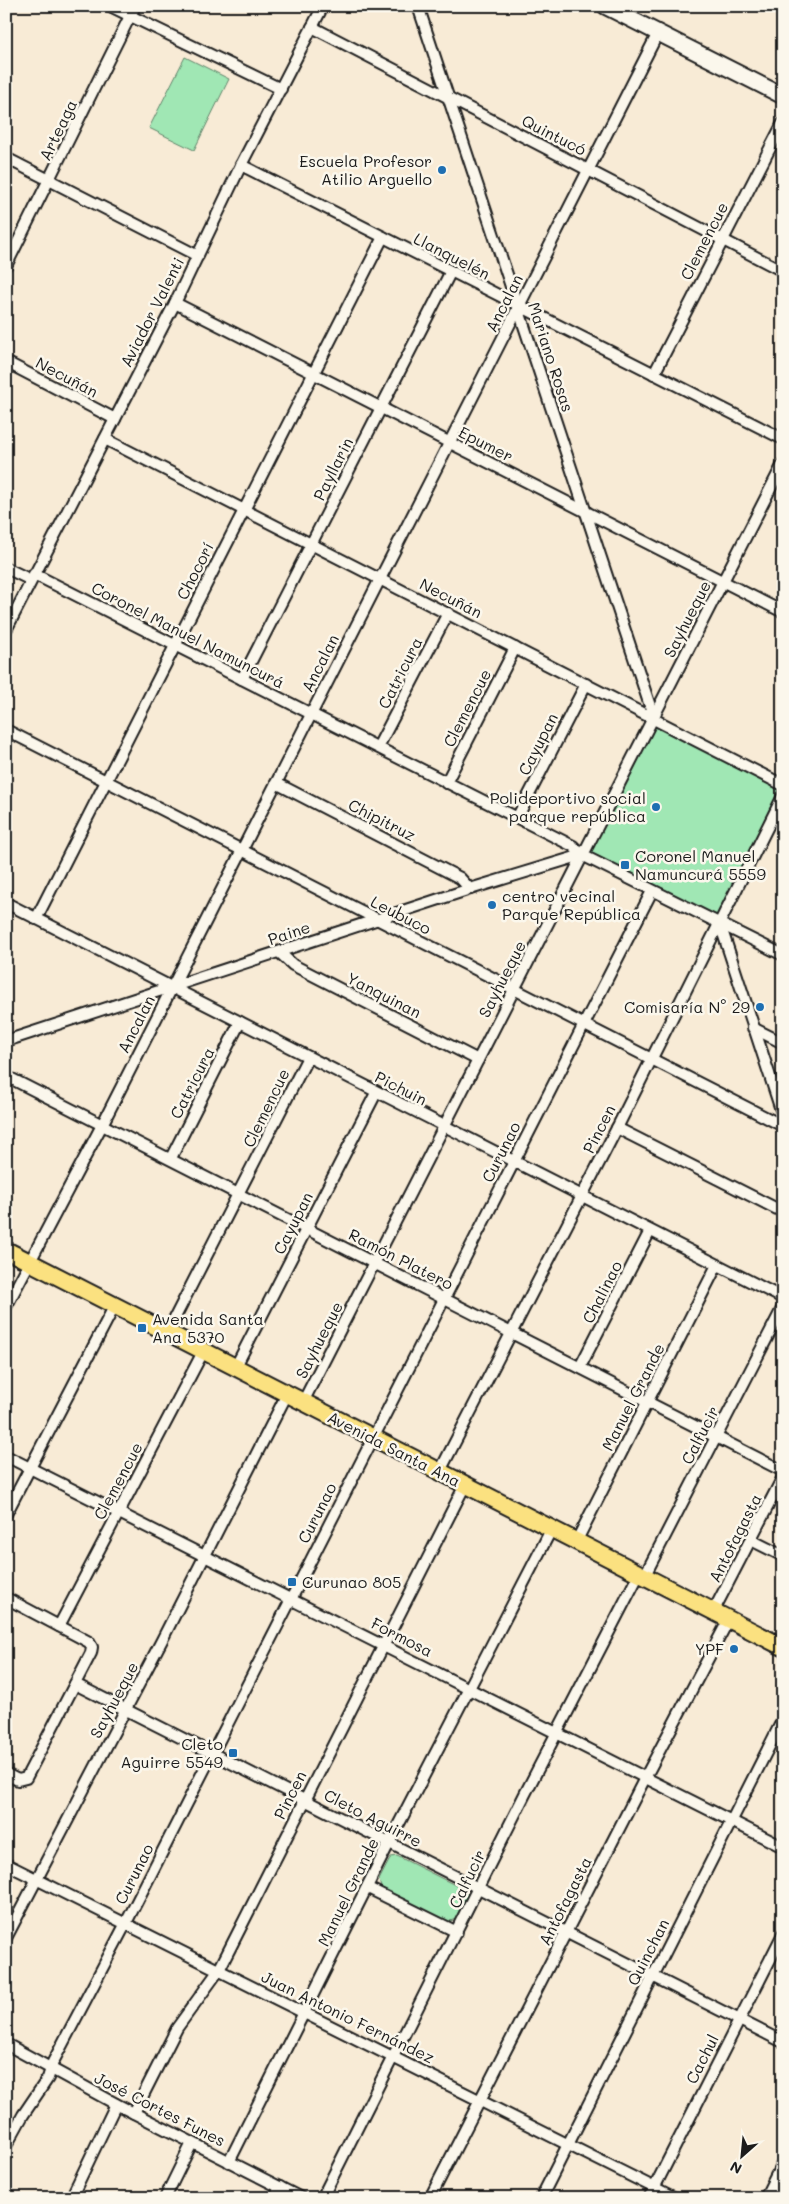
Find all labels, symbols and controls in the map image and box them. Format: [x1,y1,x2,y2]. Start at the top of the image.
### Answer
street label: Arteaga [34,96,81,164]
street label: Quintucó [518,109,590,160]
place label: Escuela Profesor Atilio Arguello [299,150,432,189]
marker: Escuela Profesor Atilio Arguello [436,164,448,176]
street label: Clemencue [675,198,732,283]
street label: Llanquelén [410,227,494,284]
street label: Aviador Valenti [115,253,188,370]
street label: Ancalan [480,270,527,335]
street label: Mariano Rosas [524,299,579,414]
street label: Necuñán [32,351,102,402]
street label: Epumer [455,421,517,466]
street label: Payllarin [308,434,357,504]
street label: Chocorí [171,538,218,603]
street label: Necuñán [416,573,486,622]
street label: Coronel Manuel Namuncurá [88,577,288,693]
street label: Sayhueque [658,577,715,661]
street label: Ancalan [296,630,343,695]
street label: Catricura [373,633,427,712]
street label: Clemencue [438,665,495,750]
street label: Cayupan [513,709,562,778]
place label: Polideportivo social parque república [490,787,646,826]
street label: Chipitruz [345,794,420,845]
marker: Polideportivo social parque república [650,801,662,813]
place label: Coronel Manuel Namuncurá 5559 [635,845,766,884]
marker: Coronel Manuel Namuncurá 5559 [619,859,631,871]
place label: centro vecinal Parque República [502,885,641,924]
street label: Leubuco [368,890,435,939]
marker: centro vecinal Parque República [486,899,498,911]
street label: Paine [265,916,313,949]
street label: Sayhueque [473,937,530,1021]
street label: Yanquinan [343,967,425,1022]
street label: Ancalan [112,991,159,1056]
place label: Comisaría N° 29 [624,996,750,1017]
marker: Comisaría N° 29 [754,1001,766,1013]
street label: Catricura [165,1043,219,1122]
street label: Clemencue [237,1065,294,1151]
street label: Pichuin [372,1066,431,1110]
street label: Pincen [577,1101,620,1157]
street label: Curunao [476,1118,525,1186]
street label: Cayupan [268,1188,317,1257]
street label: Ramón Platero [345,1223,457,1294]
street label: Chalinao [577,1257,626,1327]
street label: Sayhueque [290,1298,347,1382]
place label: Avenida Santa Ana 5370 [152,1308,264,1347]
marker: Avenida Santa Ana 5370 [136,1322,148,1334]
street label: Manuel Grande [596,1339,669,1454]
street label: Calfucir [676,1402,723,1467]
street label: Avenida Santa Ana [324,1406,464,1491]
street label: Clemencue [88,1438,147,1523]
street label: Curunao [292,1479,341,1547]
street label: Antofagasta [703,1490,766,1586]
place label: Curunao 805 [302,1571,401,1592]
marker: Curunao 805 [286,1576,298,1588]
street label: Formosa [368,1612,437,1661]
place label: YPF [695,1638,724,1659]
marker: YPF [728,1643,740,1655]
street label: Sayhueque [85,1658,143,1742]
place label: Cleto Aguirre 5549 [120,1733,223,1772]
marker: Cleto Aguirre 5549 [227,1747,239,1759]
street label: Pincen [268,1767,311,1823]
street label: Cleto Aguirre [321,1784,426,1851]
street label: Manuel Grande [312,1834,383,1949]
street label: Curunao [109,1840,158,1908]
street label: Calfucir [443,1846,490,1912]
street label: Antofagasta [533,1853,596,1949]
street label: Quinchan [622,1915,673,1989]
street label: Juan Antonio Fernández [258,1966,438,2068]
street label: Cachul [680,2031,723,2087]
street label: José Cortes Funes [91,2066,229,2151]
north arrow [716,2132,766,2182]
text: N [727,2157,745,2179]

